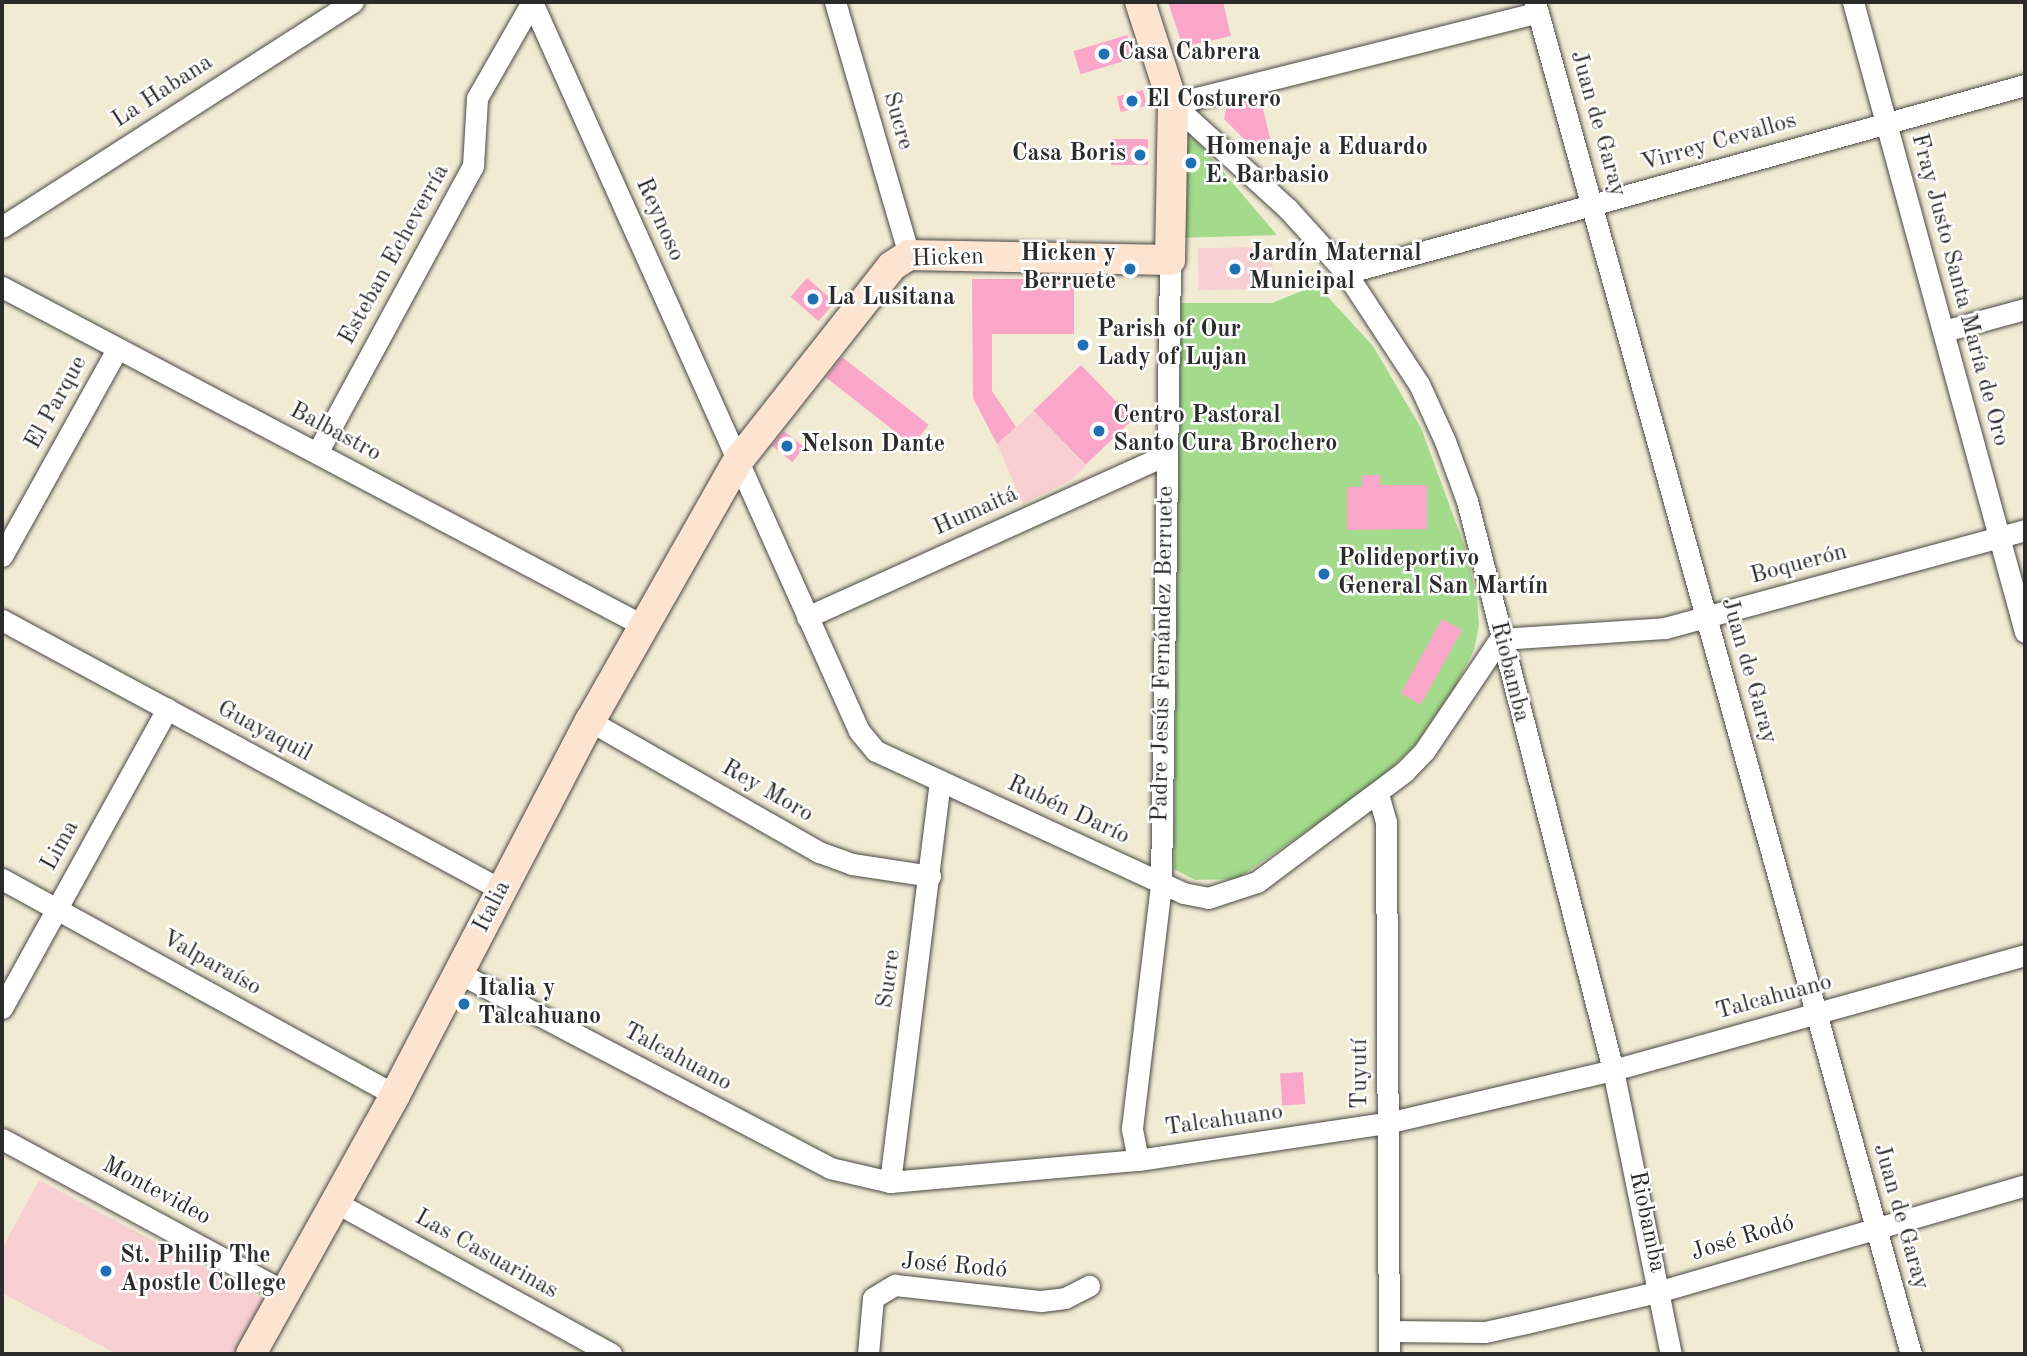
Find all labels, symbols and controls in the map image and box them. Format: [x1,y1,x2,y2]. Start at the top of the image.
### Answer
place label: Casa Cabrera [1118,40,1260,68]
marker: Casa Cabrera [1096,46,1112,62]
street label: Juan de Garay [1562,48,1632,200]
street label: La Habana [107,49,219,135]
place label: El Costurero [1146,87,1281,115]
street label: Sucre [875,89,919,153]
marker: El Costurero [1124,93,1140,109]
street label: Virrey Cevallos [1638,107,1800,179]
street label: Fray Justo Santa María de Oro [1903,130,2015,450]
place label: Homenaje a Eduardo E. Barbasio [1205,135,1428,191]
place label: Casa Boris [1012,141,1126,169]
marker: Casa Boris [1132,147,1148,163]
marker: Homenaje a Eduardo E. Barbasio [1183,155,1199,171]
street label: Esteban Echeverría [333,160,457,350]
street label: Reynoso [628,174,690,266]
place label: Hicken y Berruete [1020,241,1116,297]
place label: Jardín Maternal Municipal [1249,241,1422,297]
street label: Hicken [911,243,985,275]
marker: Hicken y Berruete [1122,261,1138,277]
marker: Jardín Maternal Municipal [1227,261,1243,277]
place label: La Lusitana [827,285,955,313]
marker: La Lusitana [805,291,821,307]
place label: Parish of Our Lady of Lujan [1097,317,1247,373]
marker: Parish of Our Lady of Lujan [1075,337,1091,353]
street label: El Parque [20,351,94,455]
street label: Balbastro [284,397,386,469]
place label: Centro Pastoral Santo Cura Brochero [1113,403,1337,459]
marker: Centro Pastoral Santo Cura Brochero [1091,423,1107,439]
place label: Nelson Dante [801,432,945,460]
marker: Nelson Dante [779,438,795,454]
street label: Humaitá [929,481,1023,543]
street label: Padre Jesús Fernández Berruete [1147,486,1181,822]
street label: Boquerón [1747,538,1851,592]
place label: Polideportivo General San Martín [1338,546,1548,602]
marker: Polideportivo General San Martín [1316,566,1332,582]
street label: Juan de Garay [1713,595,1783,747]
street label: Riobamba [1483,619,1535,725]
street label: Guayaquil [212,695,316,769]
street label: Rey Moro [716,754,818,830]
street label: Rubén Darío [1002,770,1134,852]
street label: Lima [35,816,87,876]
street label: Italia [468,876,518,938]
street label: Valparaíso [156,925,266,1003]
street label: Sucre [872,948,908,1010]
street label: Talcahuano [1713,969,1835,1027]
place label: Italia y Talcahuano [478,976,601,1032]
marker: Italia y Talcahuano [456,996,472,1012]
street label: Talcahuano [618,1017,736,1099]
street label: Tuyutí [1347,1039,1375,1109]
street label: Talcahuano [1163,1098,1285,1144]
street label: Juan de Garay [1865,1141,1935,1293]
street label: Montevideo [97,1151,215,1233]
street label: Riobamba [1621,1169,1671,1275]
street label: Las Casuarinas [409,1204,563,1306]
street label: José Rodó [1688,1210,1798,1268]
place label: St. Philip The Apostle College [120,1243,286,1299]
street label: José Rodó [900,1248,1008,1286]
marker: St. Philip The Apostle College [98,1263,114,1279]

